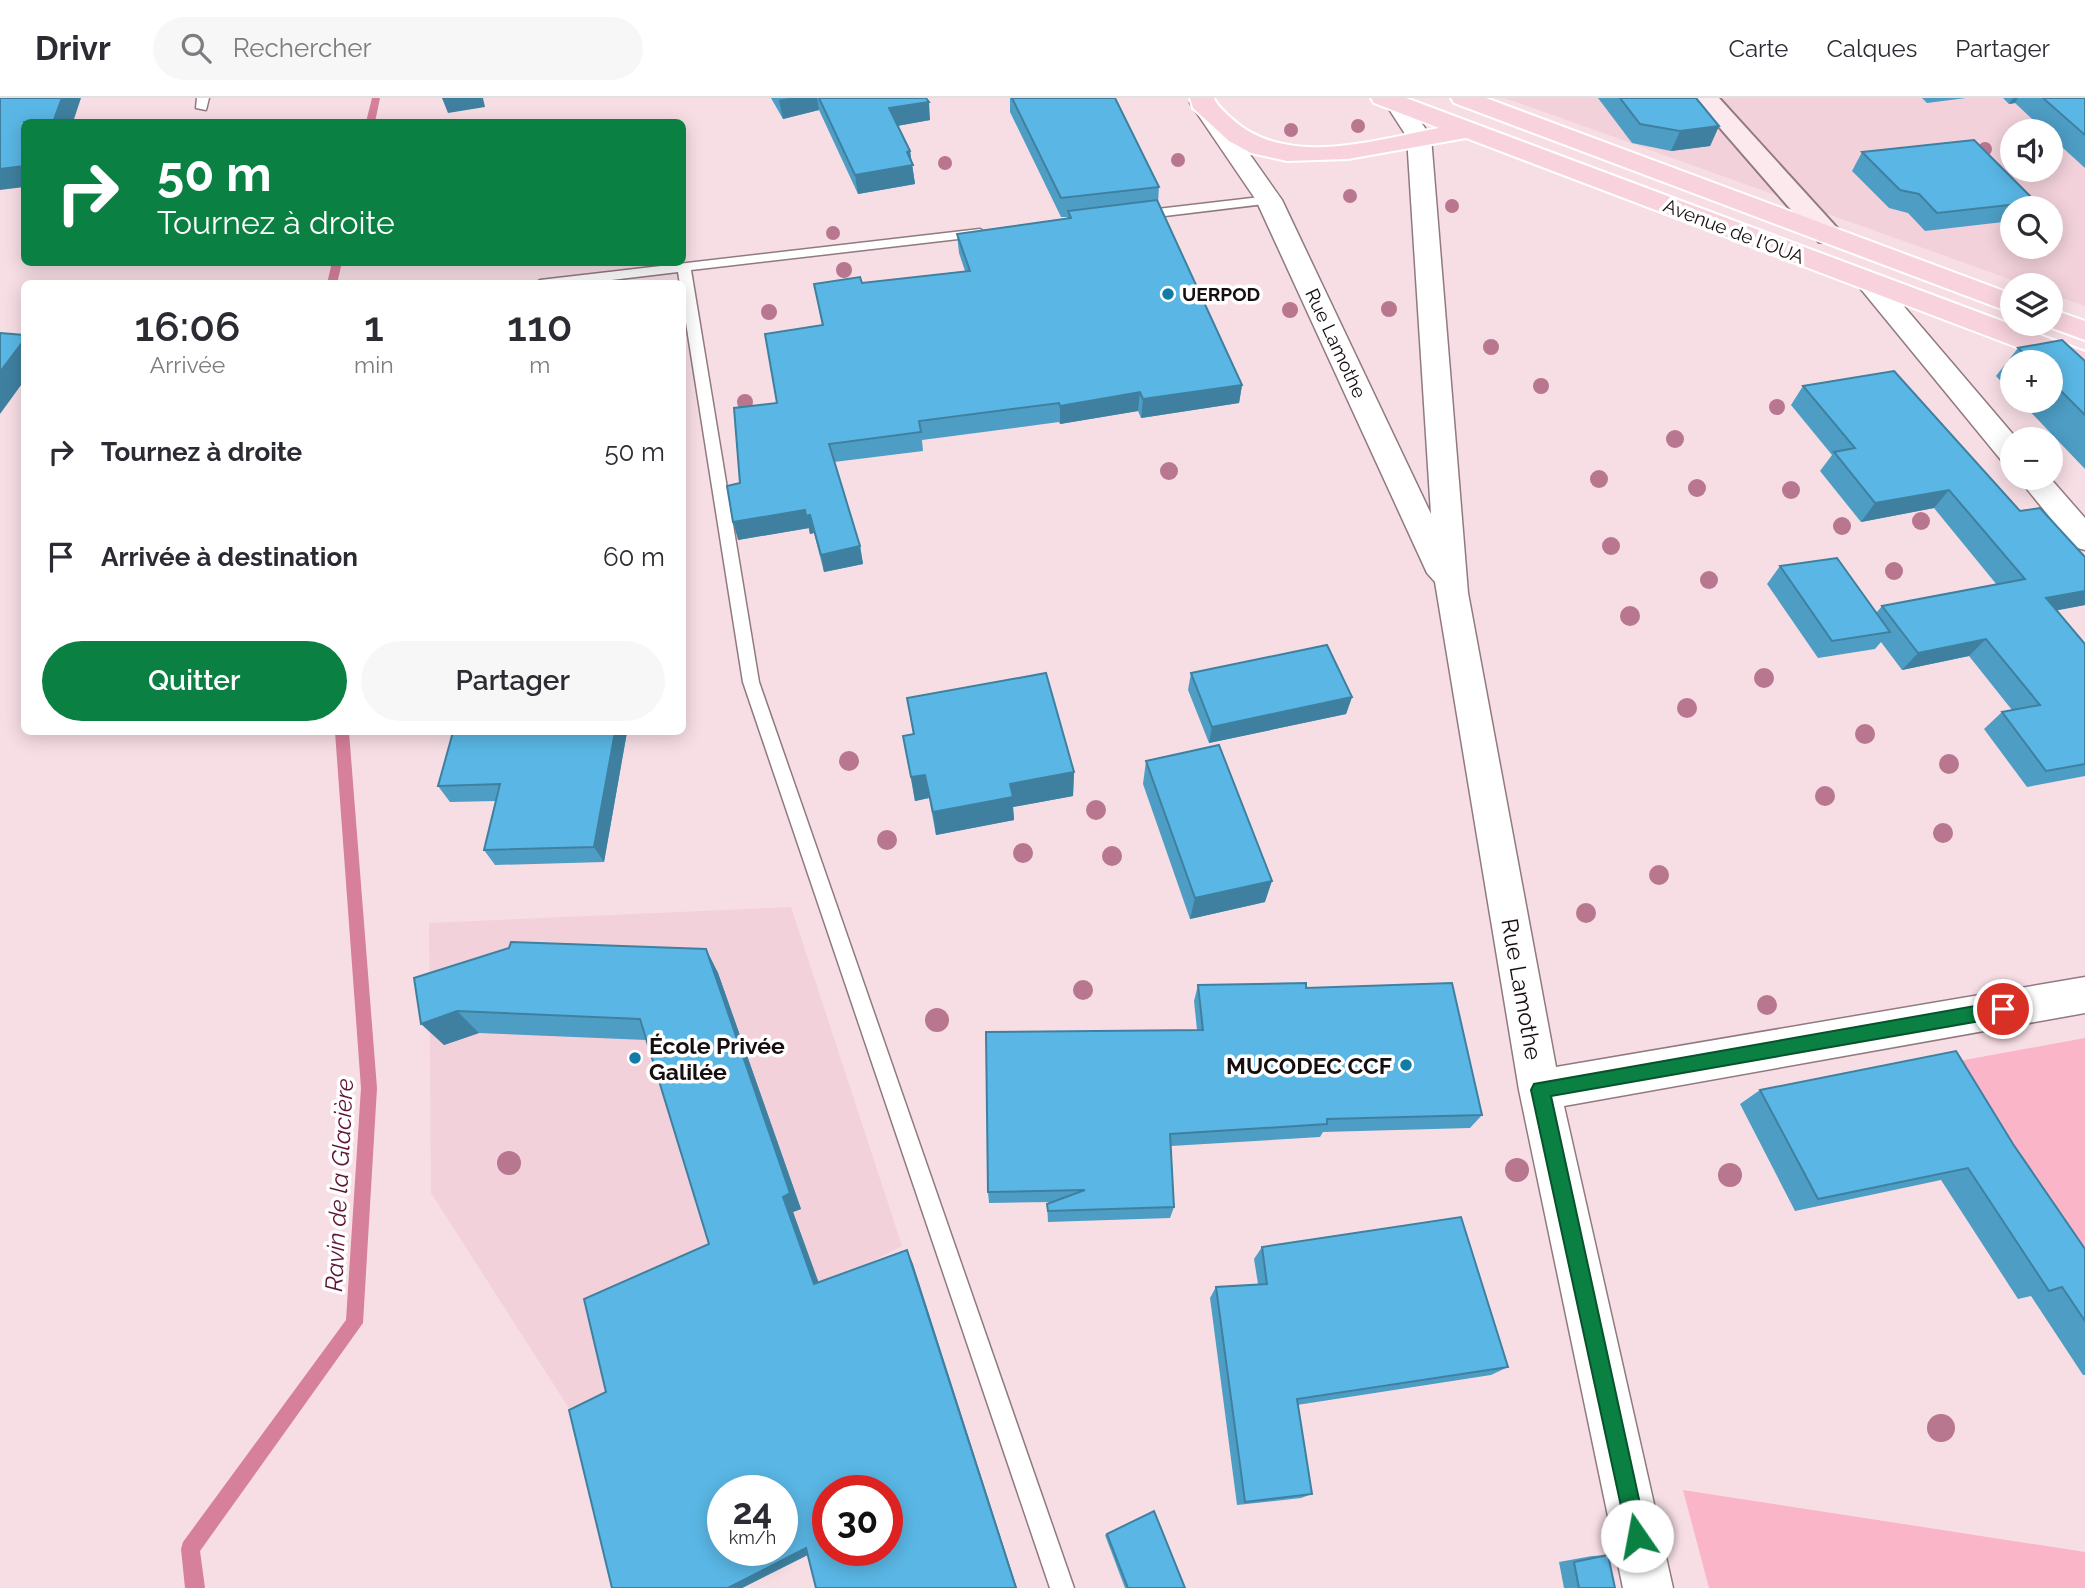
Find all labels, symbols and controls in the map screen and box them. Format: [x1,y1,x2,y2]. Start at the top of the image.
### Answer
search box [153,17,643,80]
text: Drivr [35,29,111,68]
icon: search [177,29,215,67]
text: Rechercher [233,33,372,63]
text: Carte [1729,34,1788,63]
text: Calques [1826,34,1917,63]
text: Partager [1955,34,2050,63]
map controls [2000,119,2063,490]
button: sound [2000,119,2063,182]
text: 50 m [157,145,272,202]
icon: right [42,147,133,238]
street label: Avenue de l'OUA [1661,194,1808,268]
button: search [2000,196,2063,259]
text: Tournez à droite [157,204,395,241]
button: layers [2000,273,2063,336]
place label: UERPOD [1182,283,1260,305]
street label: Rue Lamothe [1301,285,1371,401]
marker: UERPOD [1160,286,1176,302]
text: 16:06 [135,302,240,351]
text: 1 [364,302,384,351]
text: 110 [507,302,572,351]
button: + [2000,350,2063,413]
text: Arrivée [150,351,225,378]
text: min [354,351,394,378]
text: m [529,351,550,378]
button: − [2000,427,2063,490]
icon: right [42,433,80,471]
text: Tournez à droite [101,437,302,467]
text: 50 m [604,437,665,467]
icon: arrive [42,538,80,576]
text: Arrivée à destination [101,542,358,572]
text: 60 m [603,542,665,572]
button: Quitter [42,641,347,721]
button: Partager [361,641,665,721]
street label: Rue Lamothe [1496,916,1548,1062]
pin [1973,979,2033,1039]
icon: arrive [1984,990,2022,1028]
place label: École Privée Galilée [649,1032,785,1085]
marker: École Privée Galilée [627,1050,643,1066]
place label: MUCODEC CCF [1226,1052,1392,1079]
marker: MUCODEC CCF [1398,1057,1414,1073]
water label: Ravin de la Glacière [319,1077,359,1292]
speed limit sign: 30 [812,1475,903,1566]
text: 24 [733,1491,772,1532]
position arrow [1600,1499,1674,1573]
text: km/h [729,1527,776,1548]

